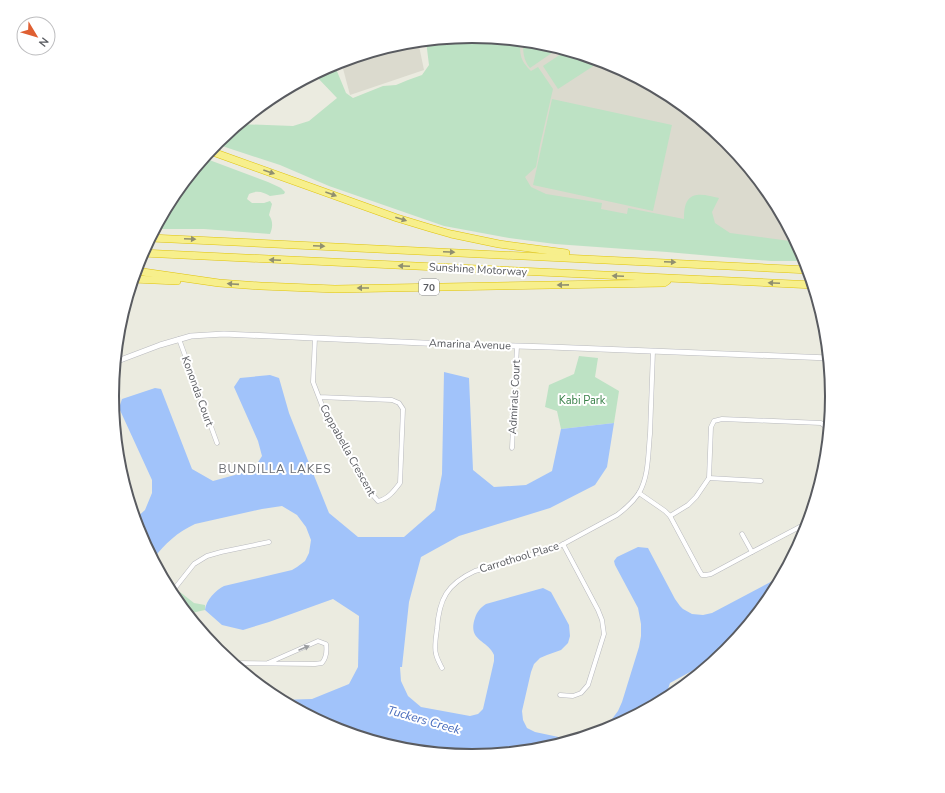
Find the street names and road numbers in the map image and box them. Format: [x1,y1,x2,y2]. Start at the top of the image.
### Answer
street label: Sunshine Motorway [428,259,528,280]
road number: 70 [419,279,439,295]
street label: Amarina Avenue [429,336,511,353]
street label: Kononda Court [178,354,217,429]
street label: Admirals Court [505,359,524,435]
street label: Coppabella Crescent [316,402,379,499]
street label: Carrothool Place [478,538,561,577]

